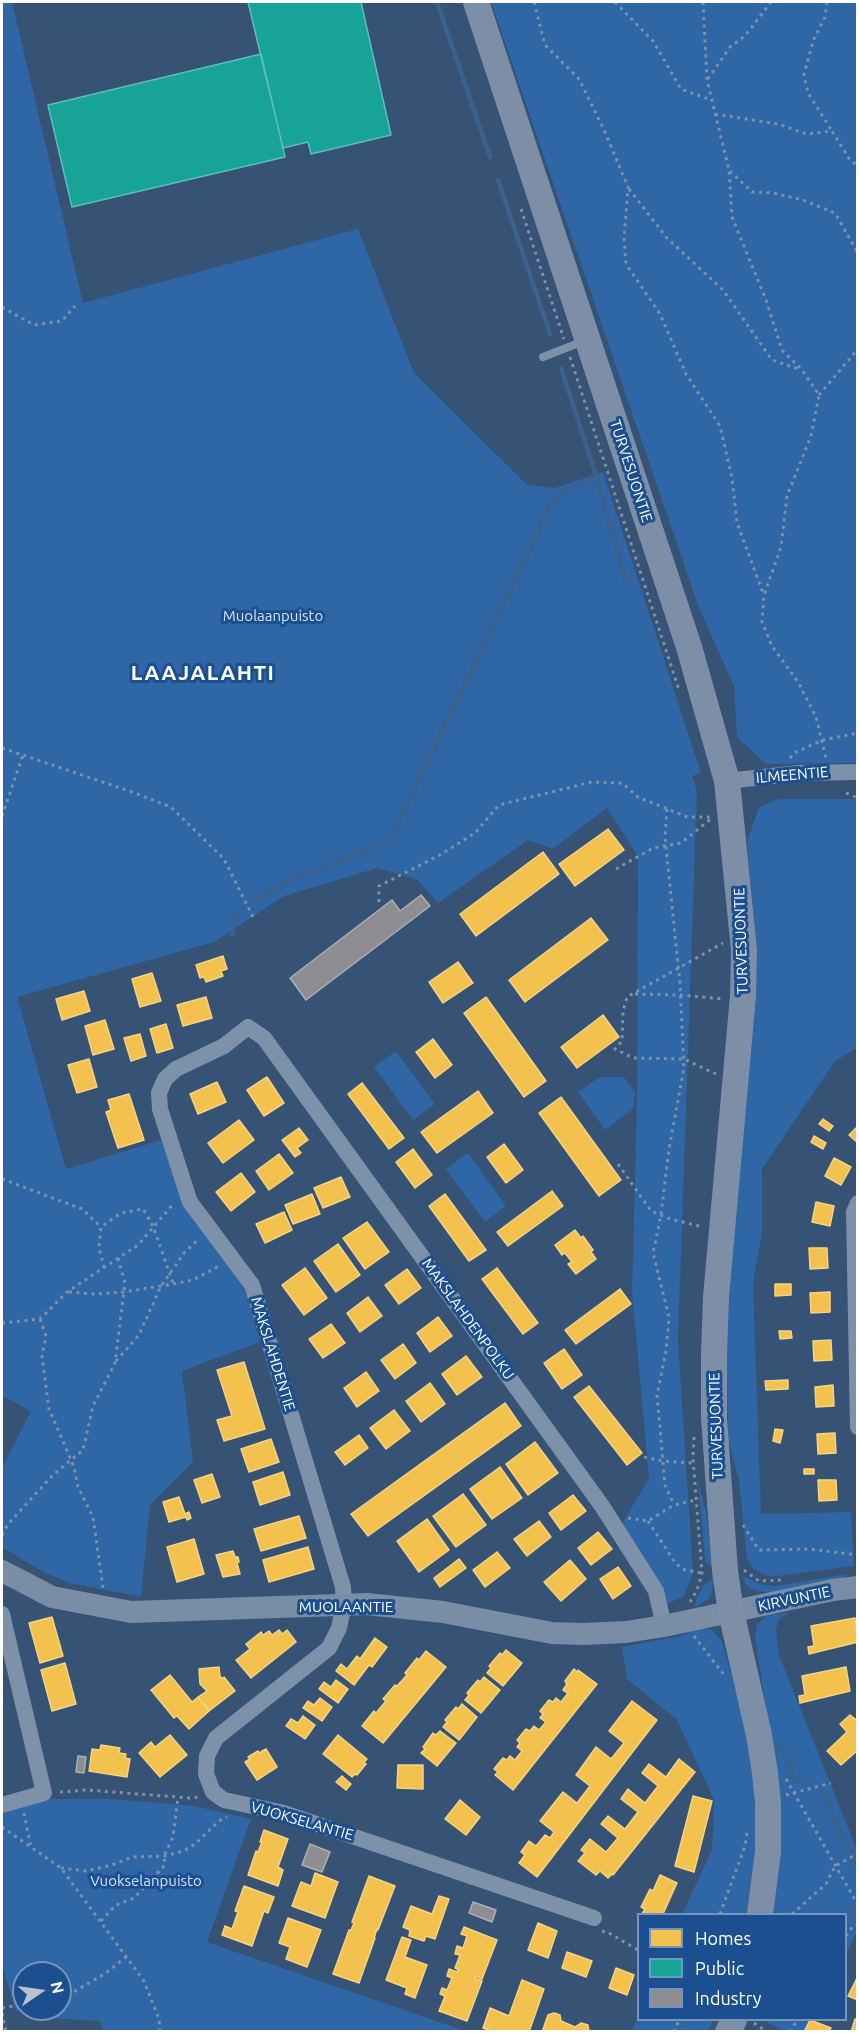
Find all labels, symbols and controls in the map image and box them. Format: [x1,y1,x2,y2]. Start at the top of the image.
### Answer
street label: TURVESUONTIE [606,417,656,525]
park label: Muolaanpuisto [223,607,323,625]
district label: LAAJALAHTI [131,660,275,686]
street label: ILMEENTIE [755,763,829,787]
street label: TURVESUONTIE [730,887,752,995]
street label: MAKSLAHDENPOLKU [418,1255,518,1383]
street label: MAKSLAHDENTIE [247,1295,299,1413]
street label: TURVESUONTIE [705,1372,727,1480]
street label: KIRVUNTIE [756,1583,832,1615]
street label: MUOLAANTIE [299,1598,393,1616]
street label: VUOKSELANTIE [249,1798,355,1844]
park label: Vuokselanpuisto [90,1872,202,1890]
legend [637,1913,847,2021]
text: Homes [695,1928,751,1948]
text: Public [695,1958,744,1978]
north arrow [12,1961,72,2021]
text: N [47,1980,68,1995]
text: Industry [695,1988,761,2008]

